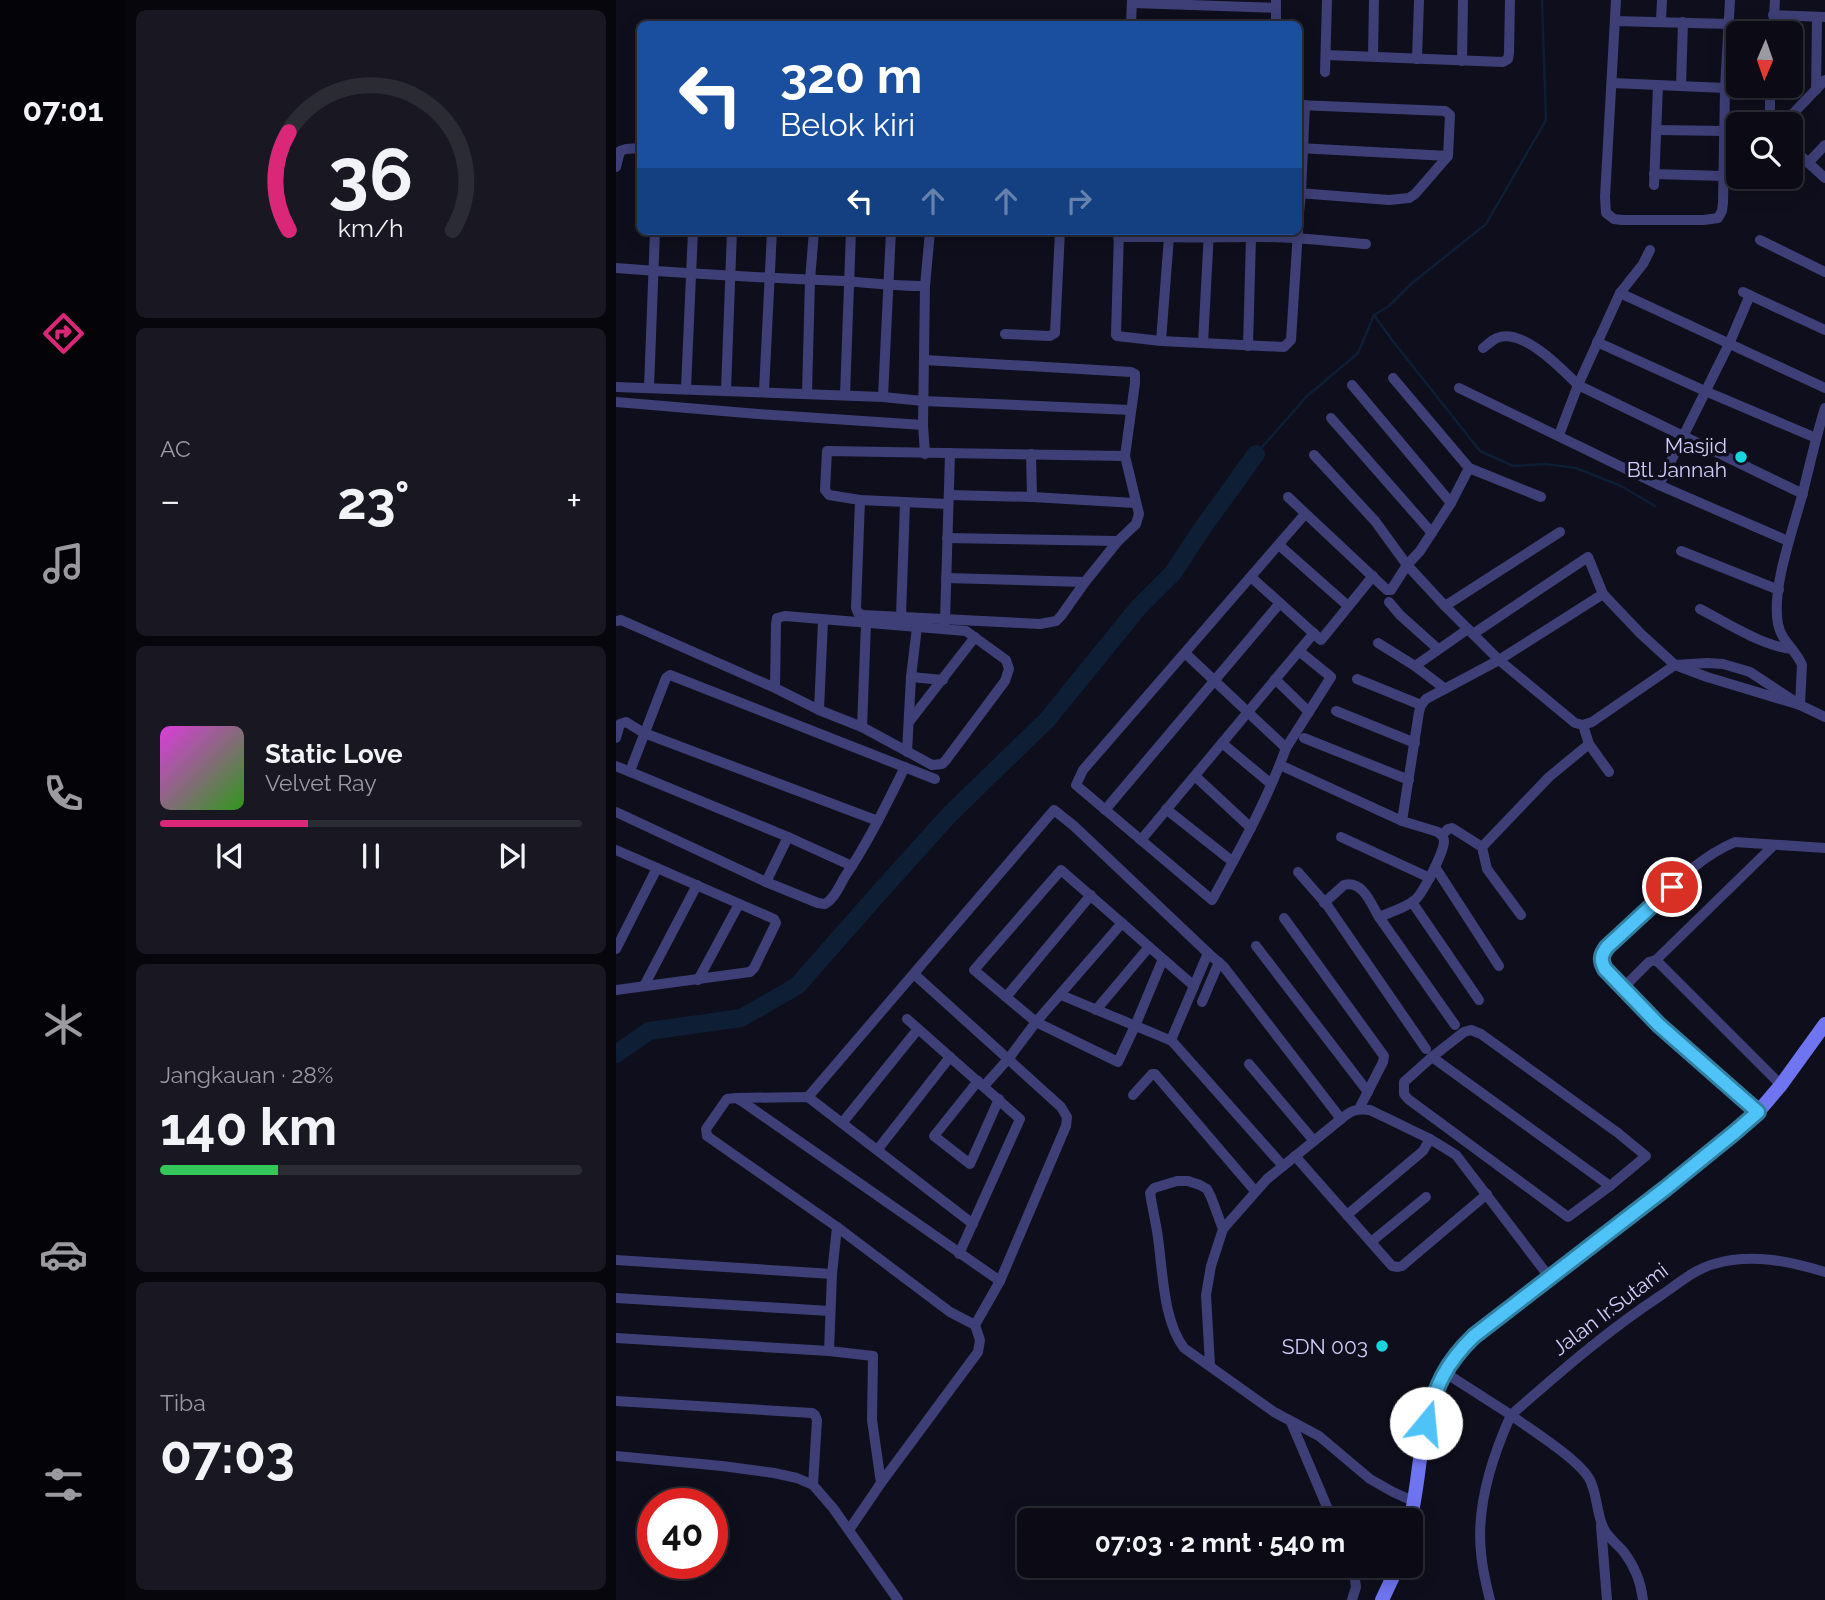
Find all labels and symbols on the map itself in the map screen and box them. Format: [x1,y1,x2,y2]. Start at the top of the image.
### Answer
north arrow [1726,21,1802,98]
place label: Masjid Btl Jannah [1627,433,1727,482]
marker: Masjid Btl Jannah [1733,449,1749,465]
pin [1642,857,1702,917]
street label: Jalan Ir.Sutami [1547,1257,1673,1361]
place label: SDN 003 [1282,1334,1368,1359]
marker: SDN 003 [1374,1338,1390,1354]
position arrow [1389,1386,1463,1460]
speed limit sign: 40 [637,1488,728,1579]

